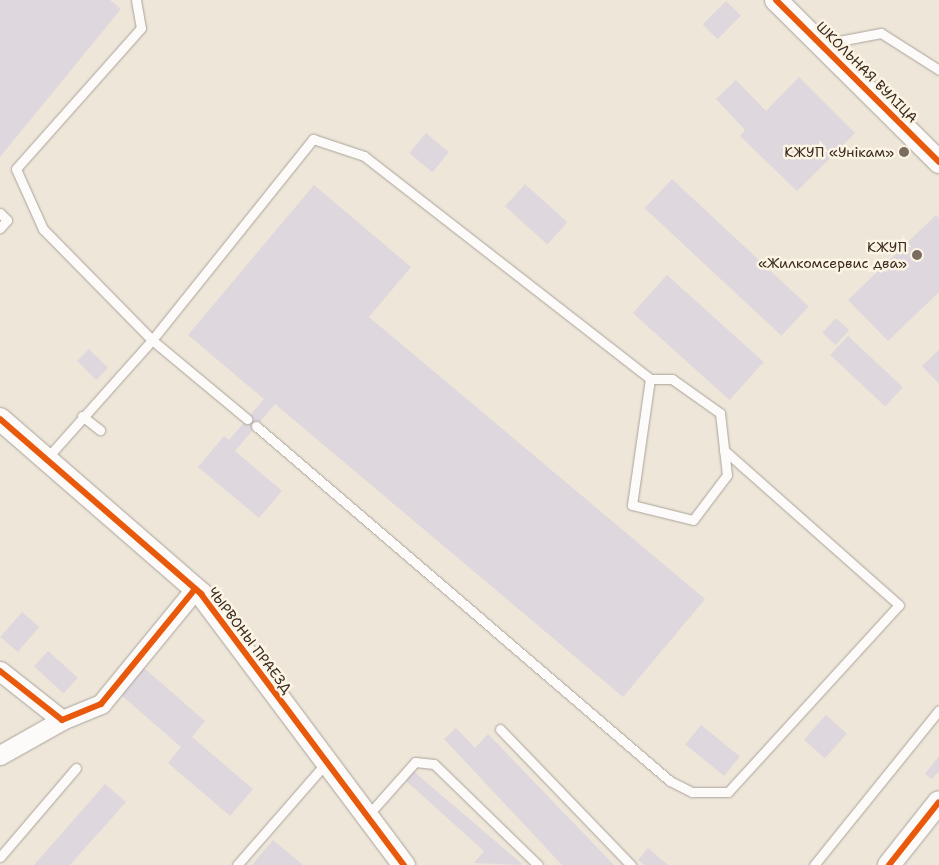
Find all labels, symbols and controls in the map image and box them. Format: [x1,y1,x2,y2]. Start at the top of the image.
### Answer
street label: ШКОЛЬНАЯ ВУЛІЦА [813,18,921,126]
place label: КЖУП «Унікам» [784,144,894,160]
marker: КЖУП «Унікам» [898,146,910,158]
place label: КЖУП «Жилкомсервис два» [758,239,907,272]
marker: КЖУП «Жилкомсервис два» [911,249,923,261]
street label: ЧЫРВОНЫ ПРАЕЗД [205,584,295,696]

